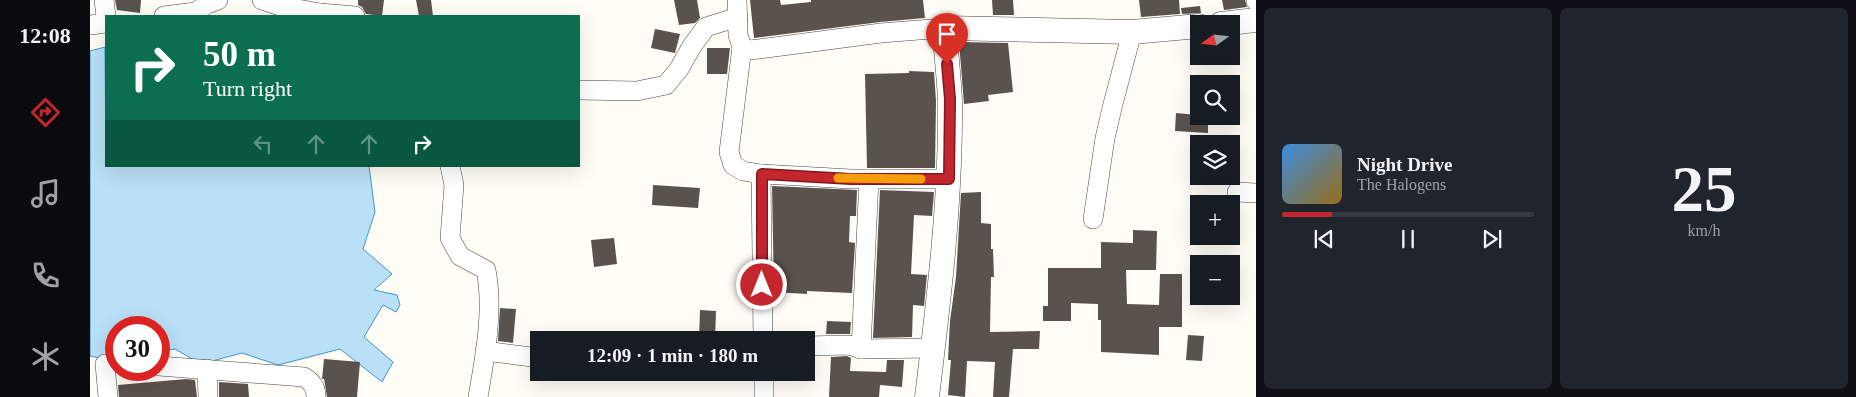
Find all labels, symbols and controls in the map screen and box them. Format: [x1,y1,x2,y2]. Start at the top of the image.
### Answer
pin [926,13,968,64]
north arrow [1190,15,1240,65]
map controls [1190,15,1240,305]
icon: arrive [933,20,961,48]
text: 12:08 [19,23,71,48]
icon: right [120,35,185,100]
text: 50 m [203,35,276,74]
button: search [1190,75,1240,125]
text: Turn right [203,76,292,101]
icon: directions [28,95,63,130]
icon: left [249,130,277,158]
icon: ahead [302,130,330,158]
icon: ahead [355,130,383,158]
icon: right [408,130,436,158]
button: layers [1190,135,1240,185]
text: 25 [1672,153,1737,225]
text: Night Drive [1357,154,1453,175]
icon: music [28,176,63,211]
text: The Halogens [1357,176,1446,193]
button: + [1190,195,1240,245]
text: km/h [1688,222,1720,239]
icon: previous [1310,225,1338,253]
icon: pause [1394,225,1422,253]
icon: next [1478,225,1506,253]
button: − [1190,255,1240,305]
icon: phone [28,258,63,293]
position arrow [735,258,787,310]
speed limit sign: 30 [105,316,170,381]
icon: climate [28,339,63,374]
text: 12:09 · 1 min · 180 m [587,345,758,366]

